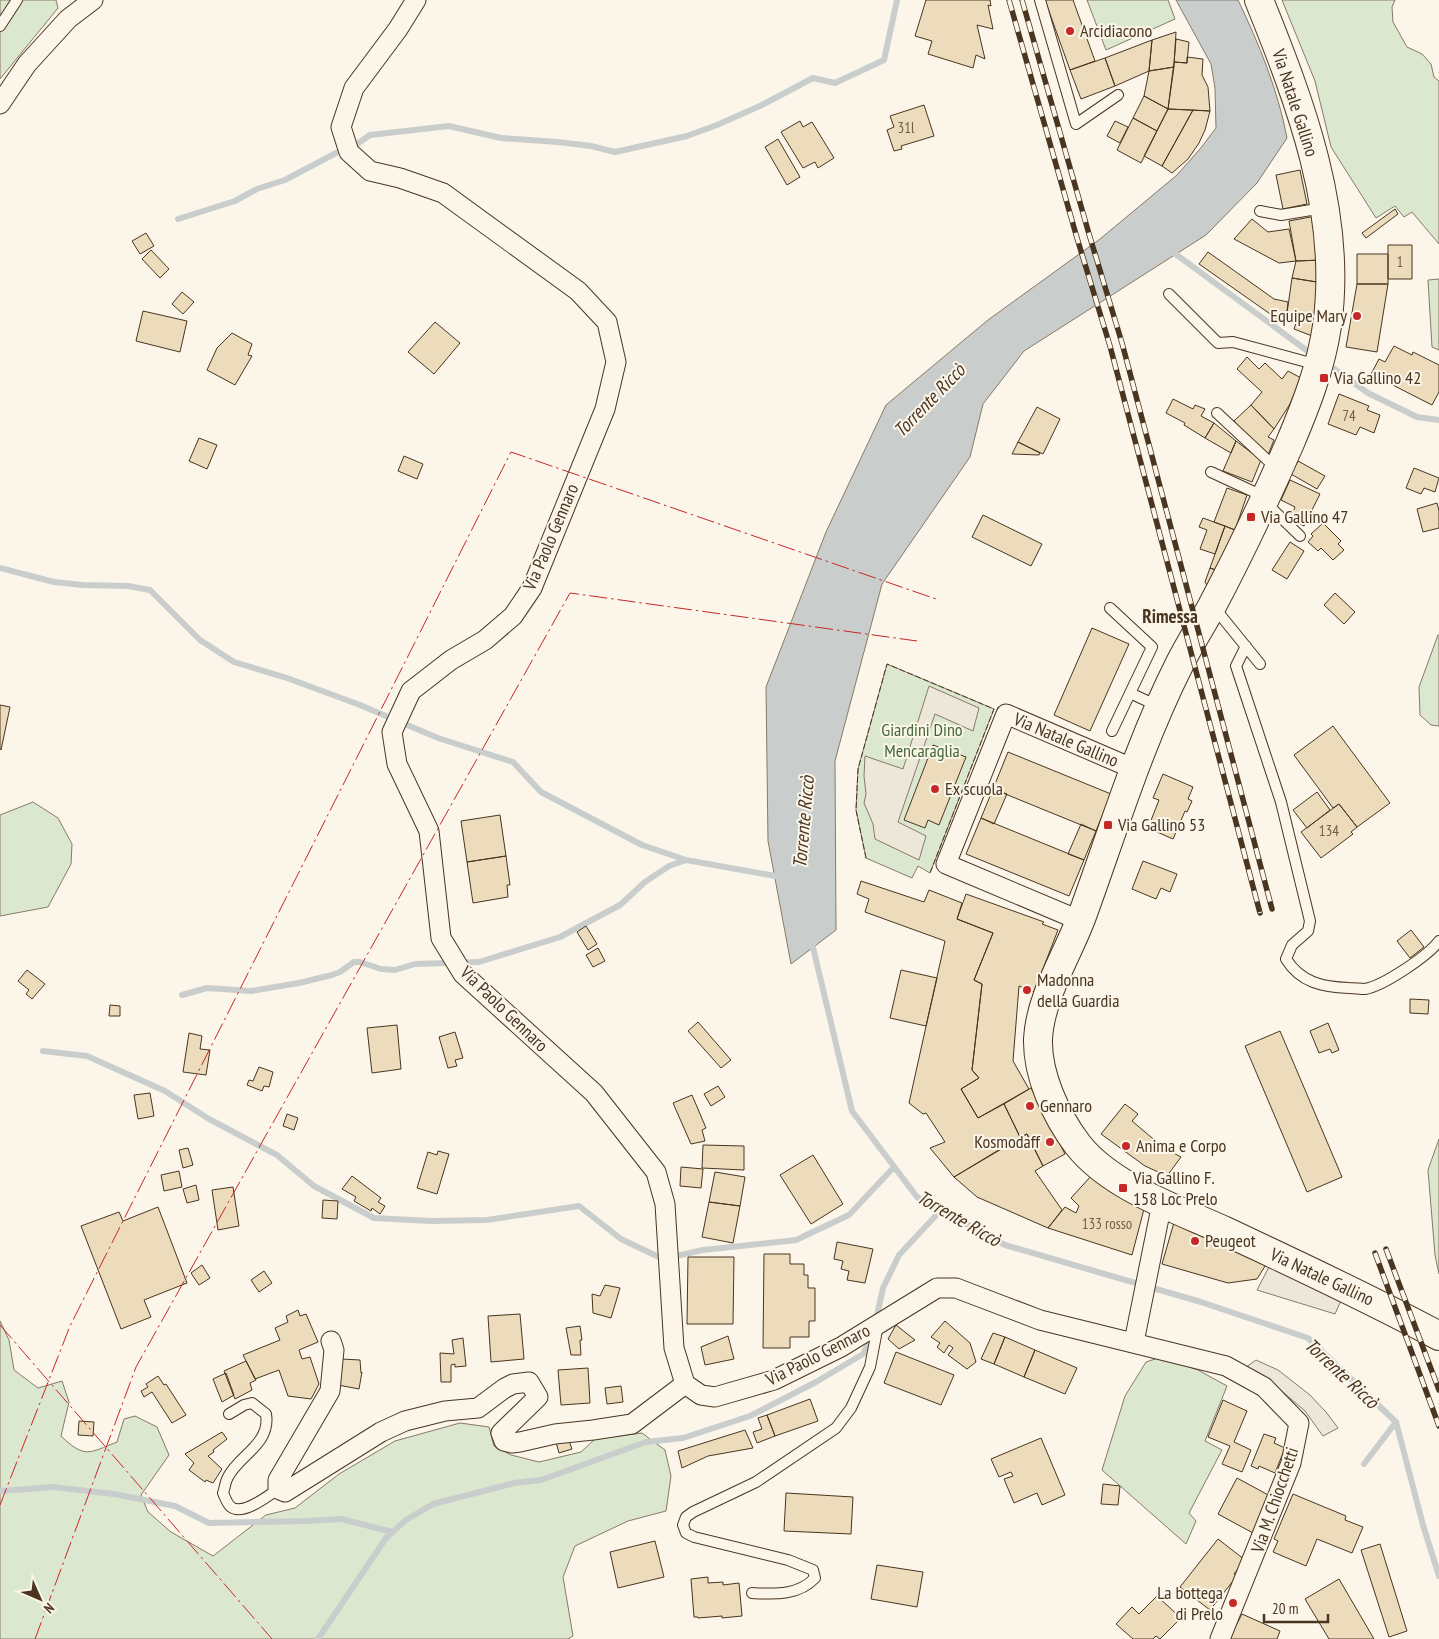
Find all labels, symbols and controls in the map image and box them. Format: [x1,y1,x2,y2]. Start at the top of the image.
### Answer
place label: Arcidiacono [1080,19,1152,42]
marker: Arcidiacono [1064,25,1076,37]
street label: Via Natale Gallino [1267,45,1324,160]
house number: 31l [898,118,915,137]
house number: 1 [1397,252,1403,271]
place label: Equipe Mary [1270,304,1347,327]
marker: Equipe Mary [1351,310,1363,322]
water label: Torrente Riccò [888,357,971,442]
place label: Via Gallino 42 [1333,366,1421,389]
marker: Via Gallino 42 [1318,372,1330,384]
house number: 74 [1342,406,1356,425]
street label: Via Paolo Gennaro [517,480,583,595]
place label: Via Gallino 47 [1260,505,1348,528]
marker: Via Gallino 47 [1245,511,1257,523]
district label: Rimessa [1142,604,1198,628]
street label: Via Natale Gallino [1009,707,1122,772]
park label: Giardini Dino Mencaraglia [881,718,963,762]
water label: Torrente Riccò [787,773,819,869]
place label: Ex scuola [945,777,1003,800]
marker: Ex scuola [929,783,941,795]
place label: Via Gallino 53 [1117,813,1205,836]
marker: Via Gallino 53 [1102,819,1114,831]
house number: 134 [1319,821,1339,840]
street label: Via Paolo Gennaro [455,960,553,1057]
place label: Madonna della Guardia [1037,968,1119,1012]
marker: Madonna della Guardia [1021,984,1033,996]
place label: Gennaro [1040,1094,1092,1117]
marker: Gennaro [1024,1100,1036,1112]
place label: Kosmodaff [974,1130,1041,1153]
place label: Anima e Corpo [1136,1134,1227,1157]
marker: Kosmodaff [1044,1136,1056,1148]
marker: Anima e Corpo [1120,1140,1132,1152]
place label: Via Gallino F. 158 Loc Prelo [1132,1166,1218,1210]
marker: Via Gallino F. 158 Loc Prelo [1117,1182,1129,1194]
water label: Torrente Riccò [913,1184,1007,1252]
house number: 133 rosso [1082,1214,1132,1233]
place label: Peugeot [1205,1229,1256,1252]
marker: Peugeot [1189,1235,1201,1247]
street label: Via Natale Gallino [1266,1242,1378,1311]
street label: Via Paolo Gennaro [761,1318,874,1391]
water label: Torrente Riccò [1300,1333,1385,1415]
street label: Via M. Chiocchetti [1245,1444,1303,1557]
north arrow [15,1574,65,1624]
place label: La bottega di Prelo [1157,1581,1223,1625]
scale bar [1264,1592,1328,1624]
marker: La bottega di Prelo [1227,1597,1239,1609]
text: N [40,1599,58,1617]
text: 20 m [1272,1599,1298,1618]

